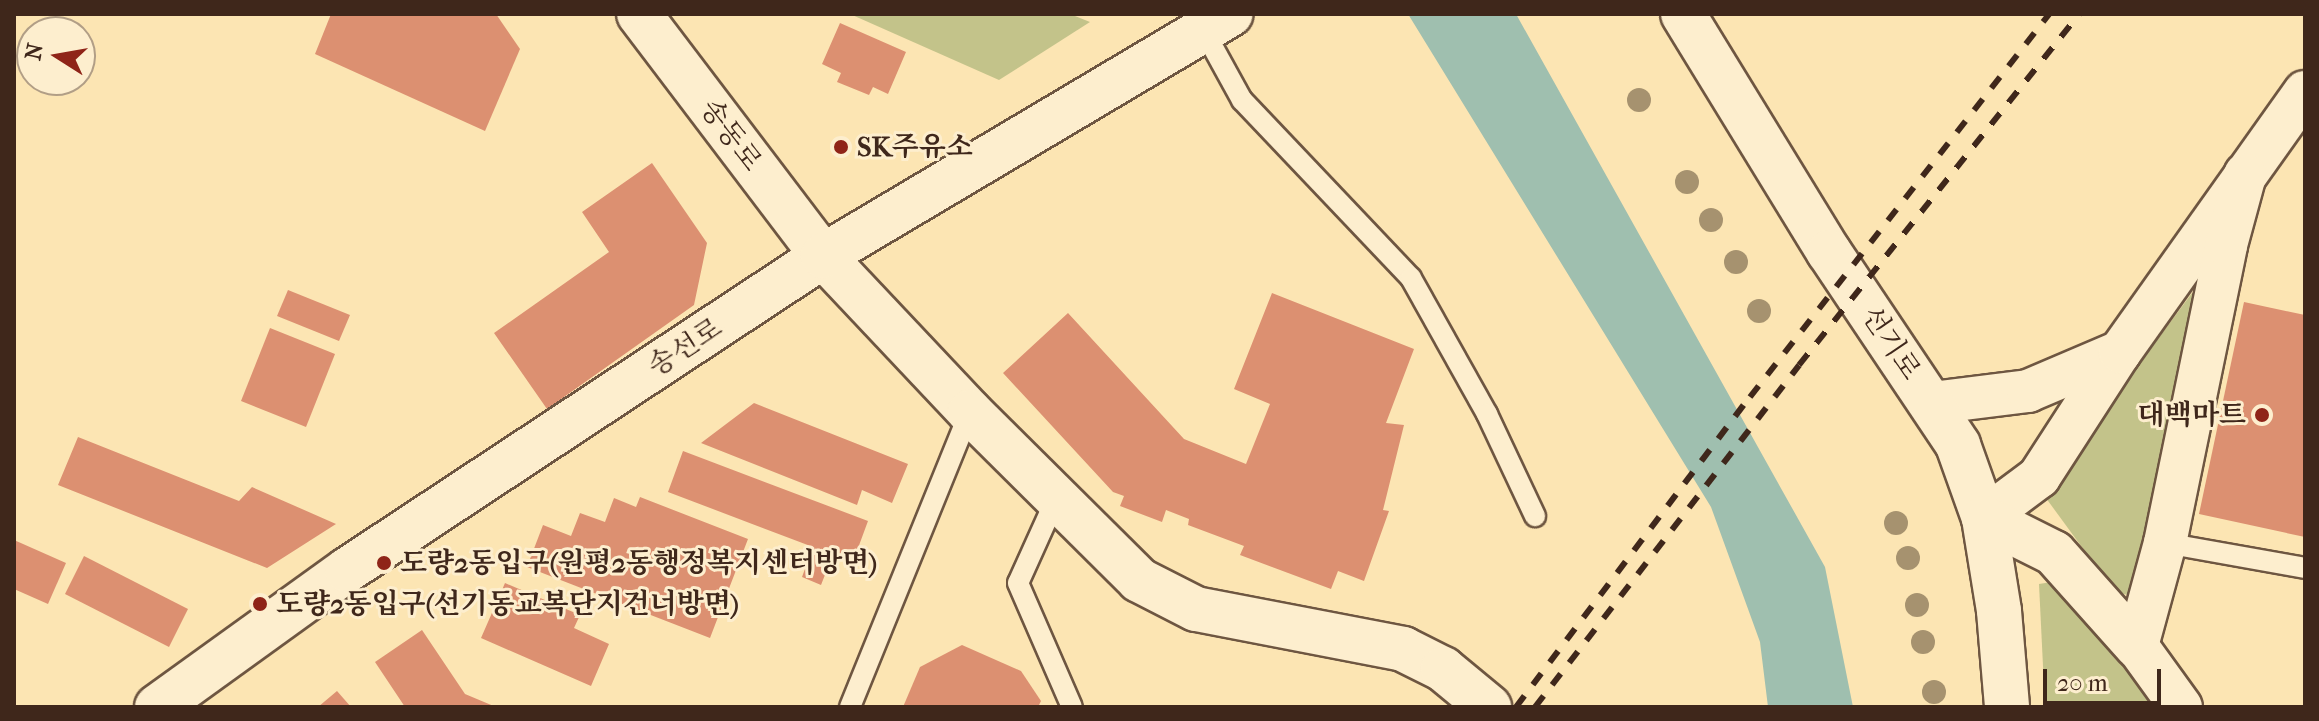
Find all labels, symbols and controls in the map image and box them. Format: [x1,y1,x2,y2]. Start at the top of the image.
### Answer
north arrow [16,16,96,96]
text: N [20,41,49,62]
street label: 송동로 [693,92,769,178]
place label: SK주유소 [857,130,973,164]
marker: SK주유소 [832,138,850,156]
street label: 선기로 [1854,300,1928,386]
street label: 송선로 [642,311,728,383]
place label: 대백마트 [2138,398,2246,432]
marker: 대백마트 [2253,406,2271,424]
place label: 도량2동입구(원평2동행정복지센터방면) [400,546,877,580]
marker: 도량2동입구(원평2동행정복지센터방면) [375,554,393,572]
place label: 도량2동입구(선기동교복단지건너방면) [276,587,739,621]
marker: 도량2동입구(선기동교복단지건너방면) [251,595,269,613]
scale bar [2047,653,2165,703]
text: 20 m [2057,669,2108,697]

